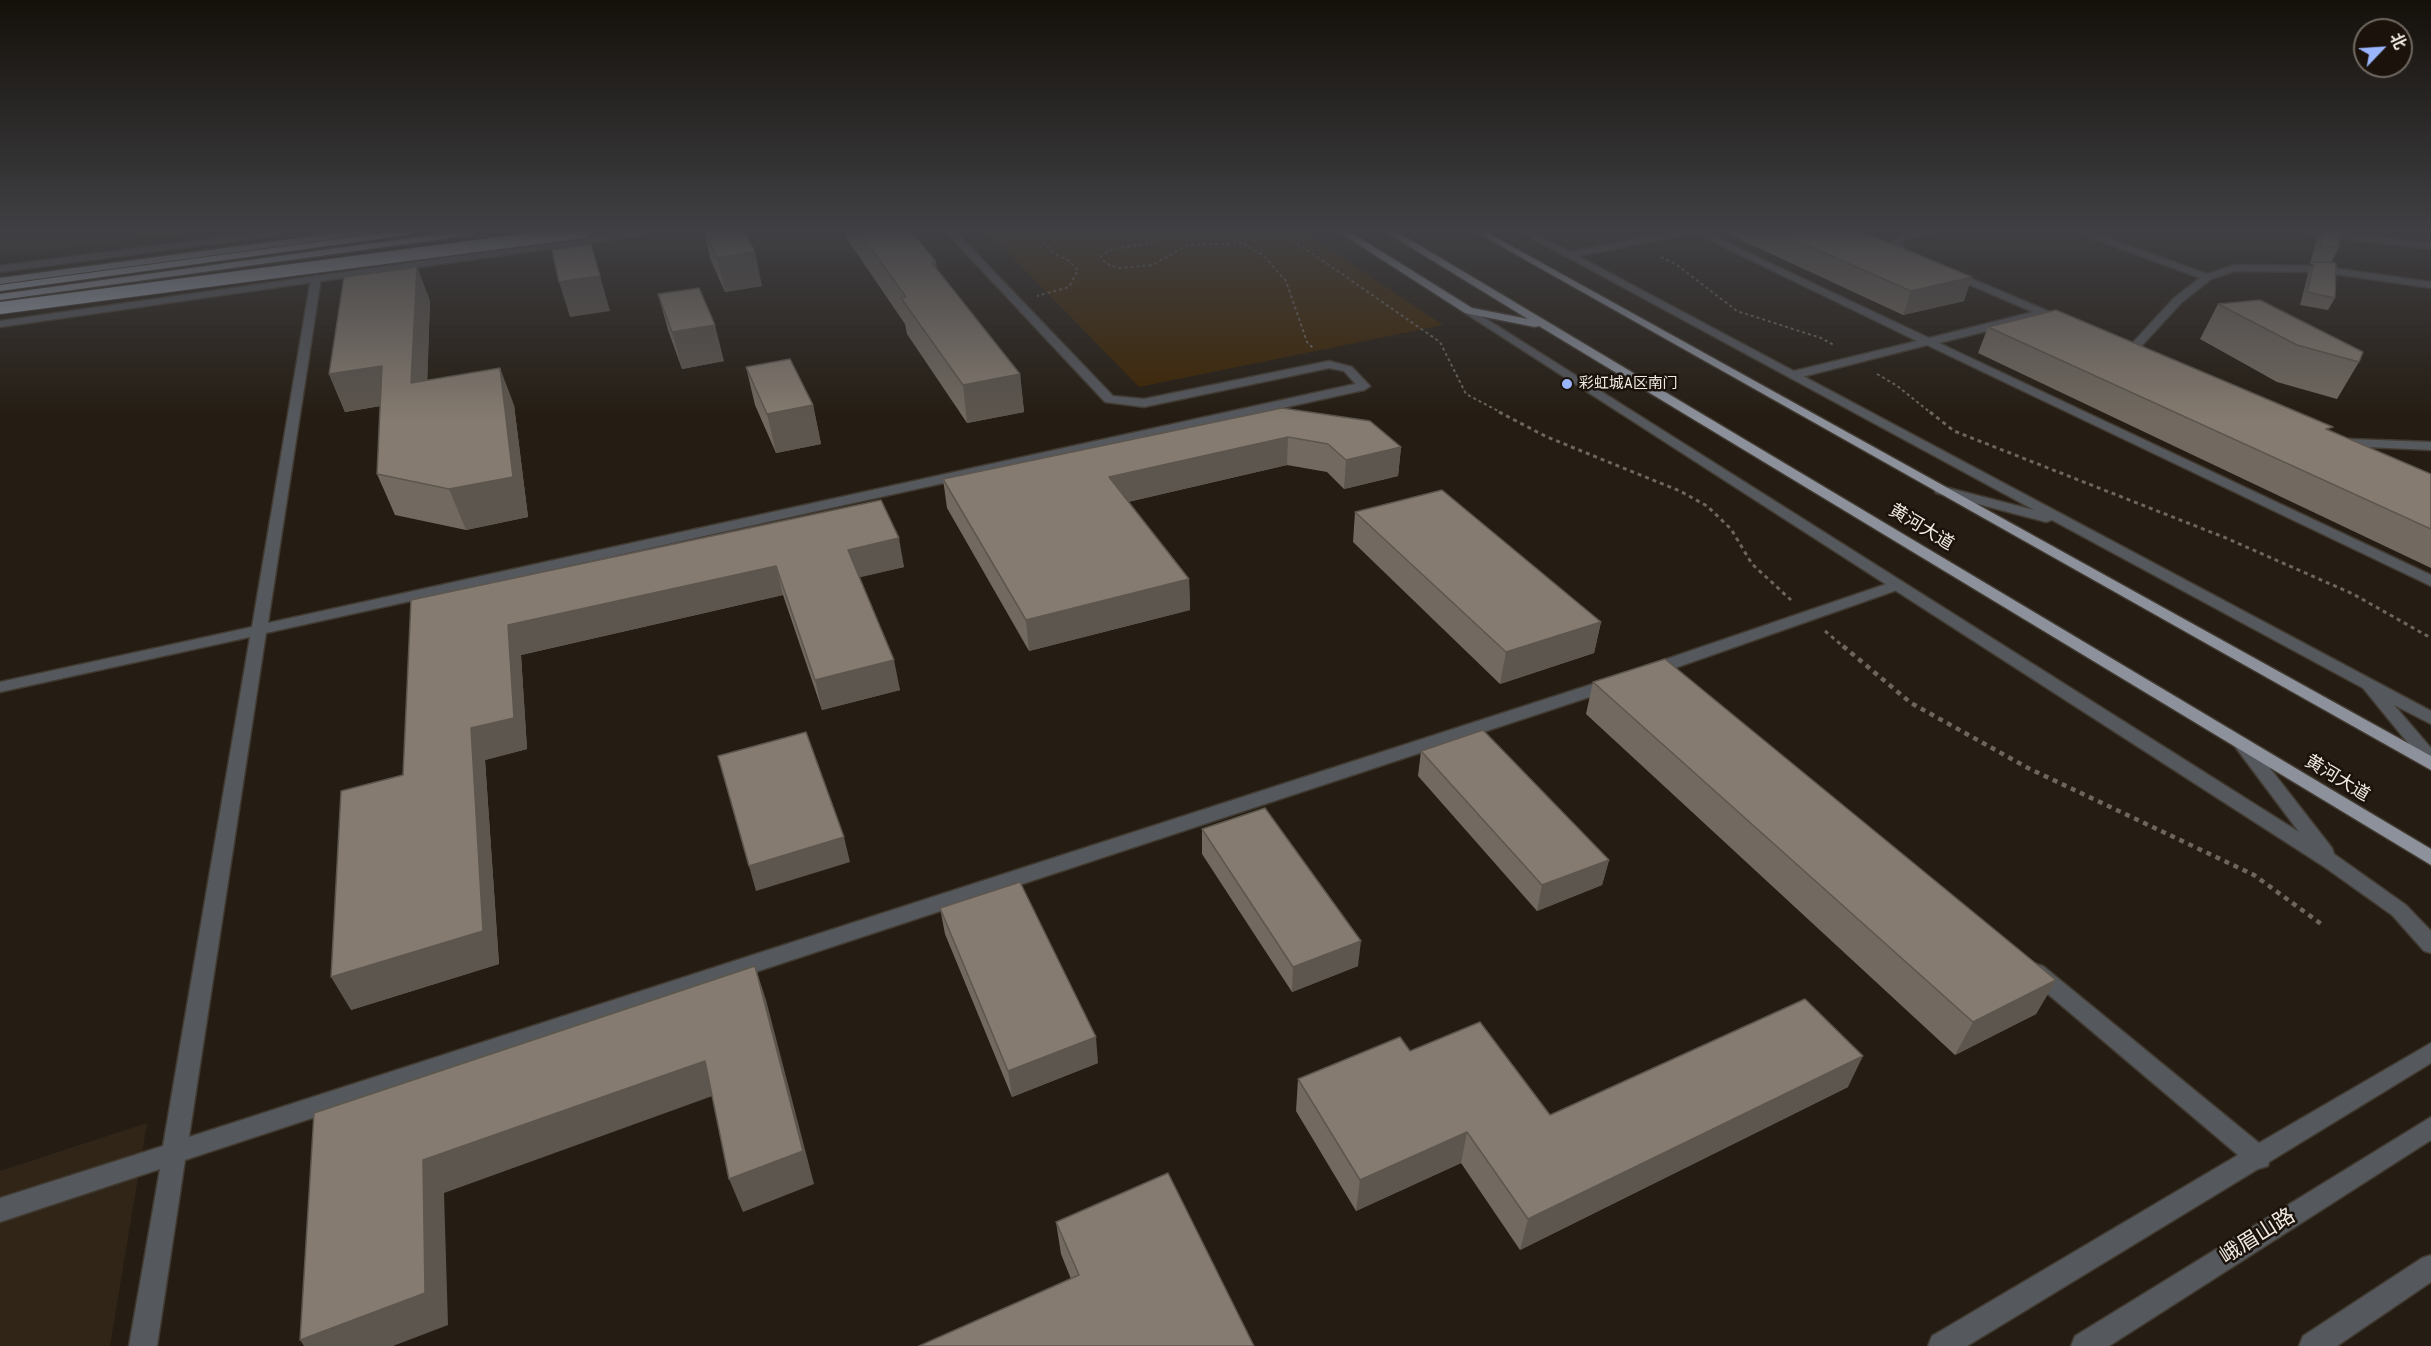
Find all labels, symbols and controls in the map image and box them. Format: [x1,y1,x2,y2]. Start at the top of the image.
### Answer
north arrow [2353,18,2413,78]
text: 北 [2386,30,2410,52]
place label: 彩虹城A区南门 [1579,375,1678,393]
marker: 彩虹城A区南门 [1560,377,1574,391]
street label: 黄河大道 [1885,500,1957,556]
street label: 黄河大道 [2301,751,2373,807]
street label: 峨眉山路 [2216,1204,2300,1270]

